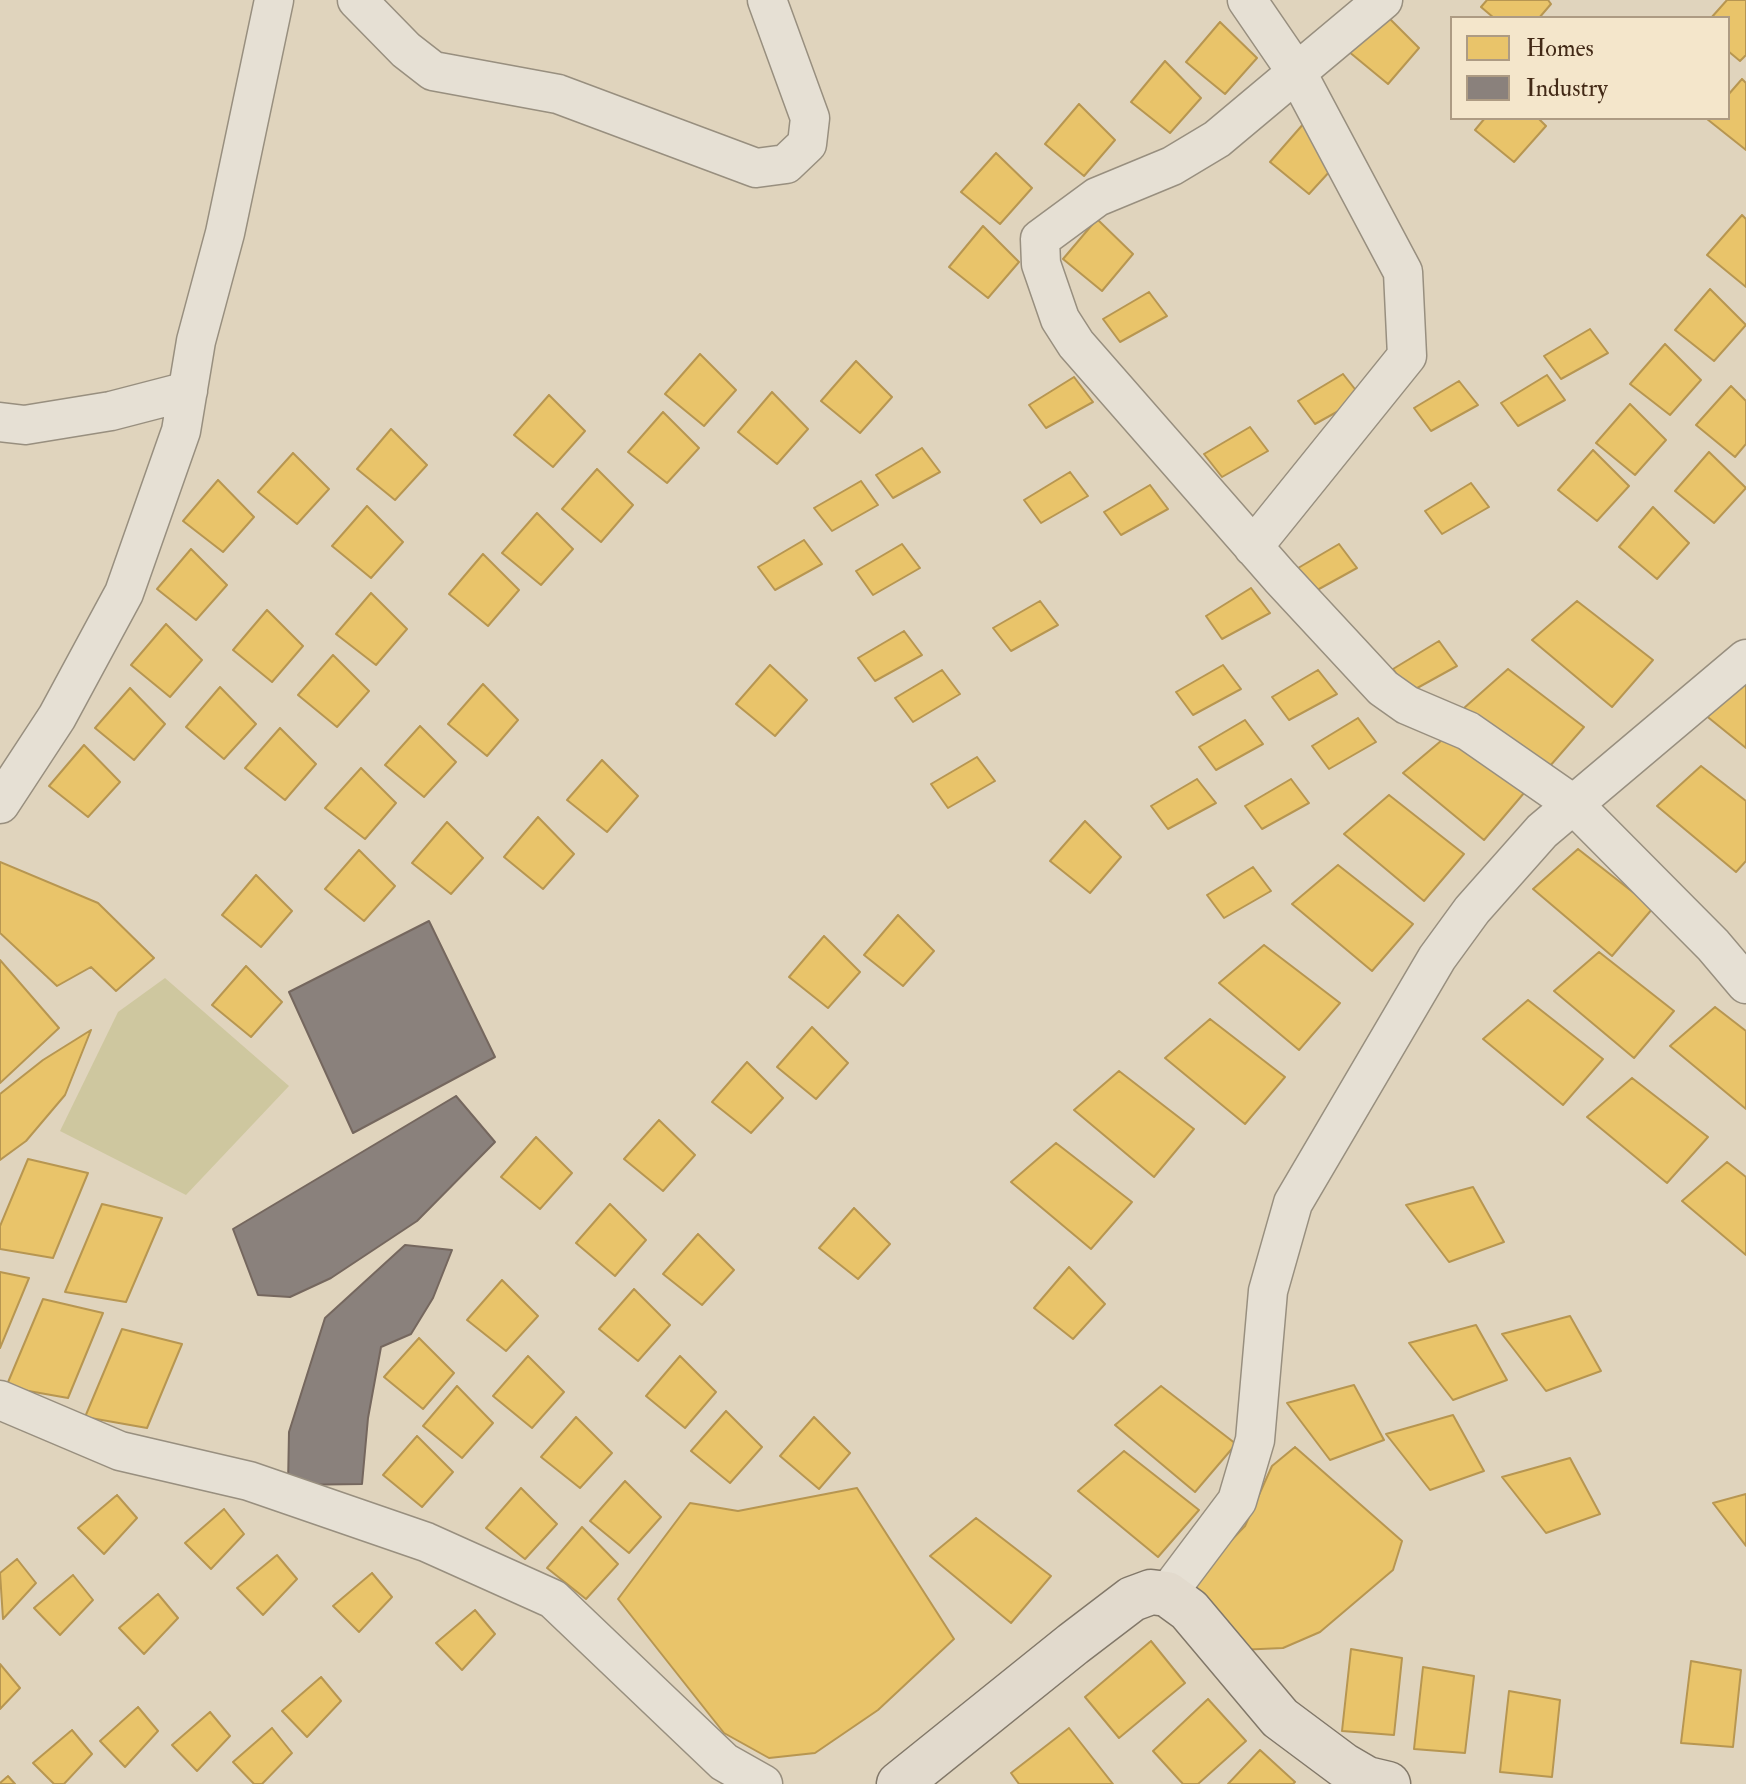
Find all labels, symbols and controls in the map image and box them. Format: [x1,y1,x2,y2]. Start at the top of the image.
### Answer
legend [1450,16,1730,120]
text: Homes [1526,33,1594,64]
text: Industry [1526,73,1608,104]

